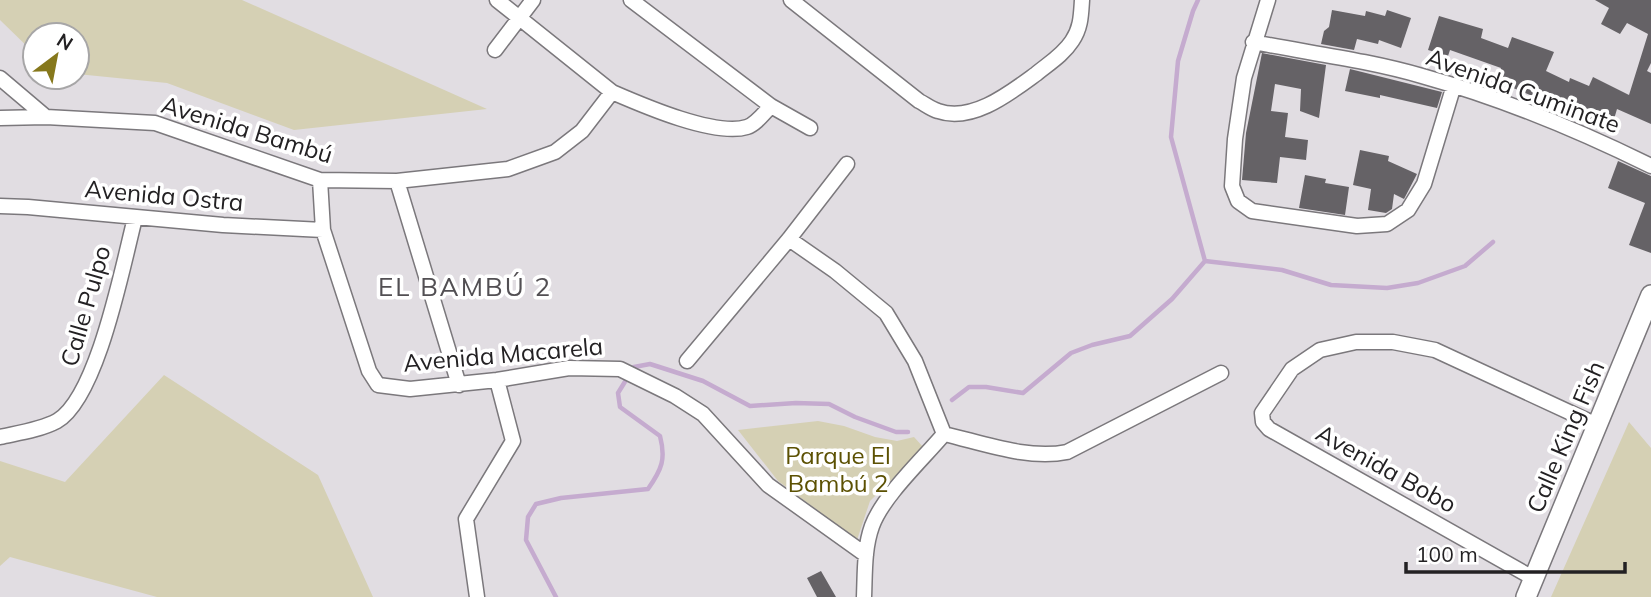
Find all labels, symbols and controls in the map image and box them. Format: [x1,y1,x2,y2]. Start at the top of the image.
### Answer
north arrow [21,21,91,91]
text: N [53,28,77,56]
street label: Avenida Cuminate [1422,41,1624,139]
street label: Avenida Bambú [158,89,337,169]
street label: Avenida Ostra [83,173,245,217]
street label: Calle Pulpo [53,242,117,370]
district label: EL BAMBÚ 2 [378,270,552,303]
street label: Avenida Macarela [402,330,604,378]
street label: Calle King Fish [1520,356,1611,517]
street label: Avenida Bobo [1311,417,1462,519]
park label: Parque El Bambú 2 [785,440,891,498]
scale bar [1406,530,1625,574]
text: 100 m [1416,541,1478,567]

